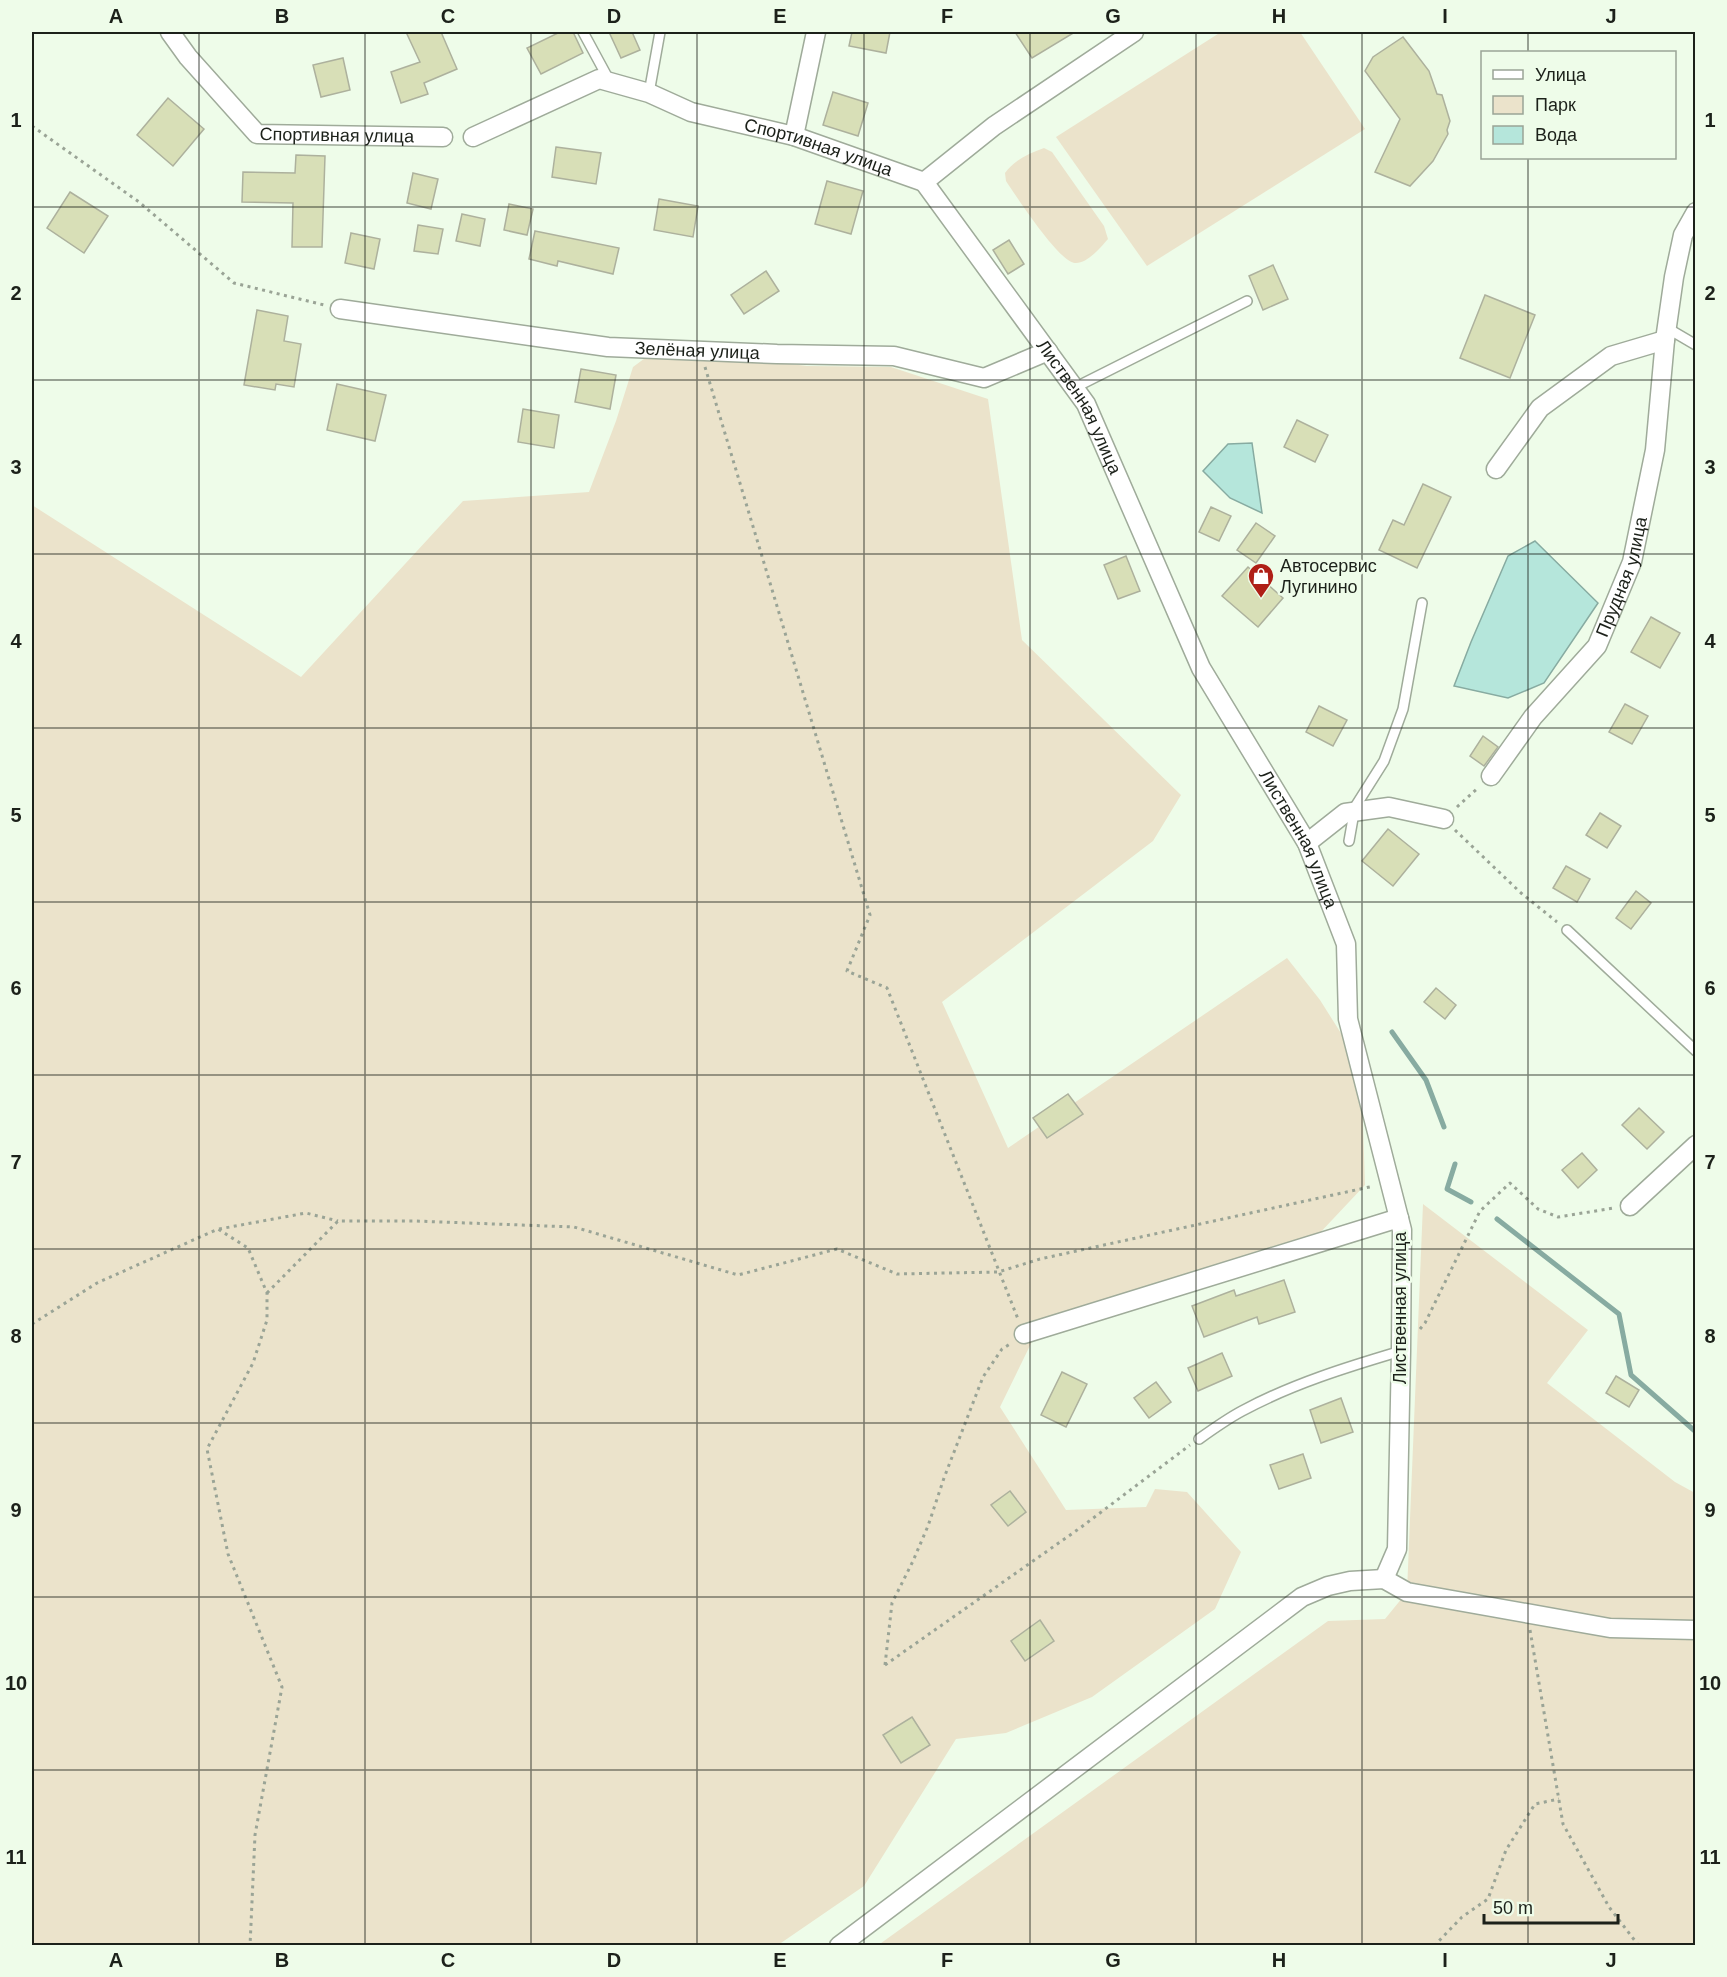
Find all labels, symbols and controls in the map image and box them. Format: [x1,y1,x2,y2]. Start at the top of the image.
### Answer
text: A [109,5,123,27]
text: B [275,5,289,27]
text: C [441,5,455,27]
text: D [607,5,621,27]
text: E [773,5,787,27]
text: F [941,5,953,27]
text: G [1105,5,1121,27]
text: H [1272,5,1286,27]
text: I [1442,5,1448,27]
text: J [1605,5,1617,27]
legend [1481,51,1676,159]
text: Улица [1535,65,1587,85]
text: Парк [1535,95,1576,115]
text: 1 [10,109,22,131]
text: 1 [1704,109,1716,131]
street label: Спортивная улица [742,115,896,180]
street label: Спортивная улица [259,124,415,147]
text: Вода [1535,125,1578,145]
text: 2 [10,282,22,304]
text: 2 [1704,282,1716,304]
street label: Лиственная улица [1032,336,1126,478]
street label: Зелёная улица [634,338,761,363]
text: 3 [10,456,22,478]
text: 3 [1704,456,1716,478]
street label: Прудная улица [1592,514,1651,640]
place label: Автосервис Лугинино [1280,556,1377,597]
shop icon: Автосервис Лугинино [1246,561,1276,599]
text: 4 [10,630,22,652]
text: 4 [1704,630,1716,652]
street label: Лиственная улица [1255,766,1342,912]
text: 5 [10,804,22,826]
text: 5 [1704,804,1716,826]
text: 6 [10,977,22,999]
text: 6 [1704,977,1716,999]
text: 7 [10,1151,22,1173]
text: 7 [1704,1151,1716,1173]
street label: Лиственная улица [1390,1231,1410,1384]
text: 8 [10,1325,22,1347]
text: 8 [1704,1325,1716,1347]
text: 9 [10,1499,22,1521]
text: 9 [1704,1499,1716,1521]
text: 10 [5,1672,27,1694]
text: 10 [1699,1672,1721,1694]
text: 11 [5,1846,27,1868]
text: 11 [1699,1846,1721,1868]
scale bar [1484,1887,1618,1925]
text: 50 m [1493,1898,1533,1918]
text: A [109,1949,123,1971]
text: B [275,1949,289,1971]
text: C [441,1949,455,1971]
text: D [607,1949,621,1971]
text: E [773,1949,787,1971]
text: F [941,1949,953,1971]
text: G [1105,1949,1121,1971]
text: H [1272,1949,1286,1971]
text: I [1442,1949,1448,1971]
text: J [1605,1949,1617,1971]

